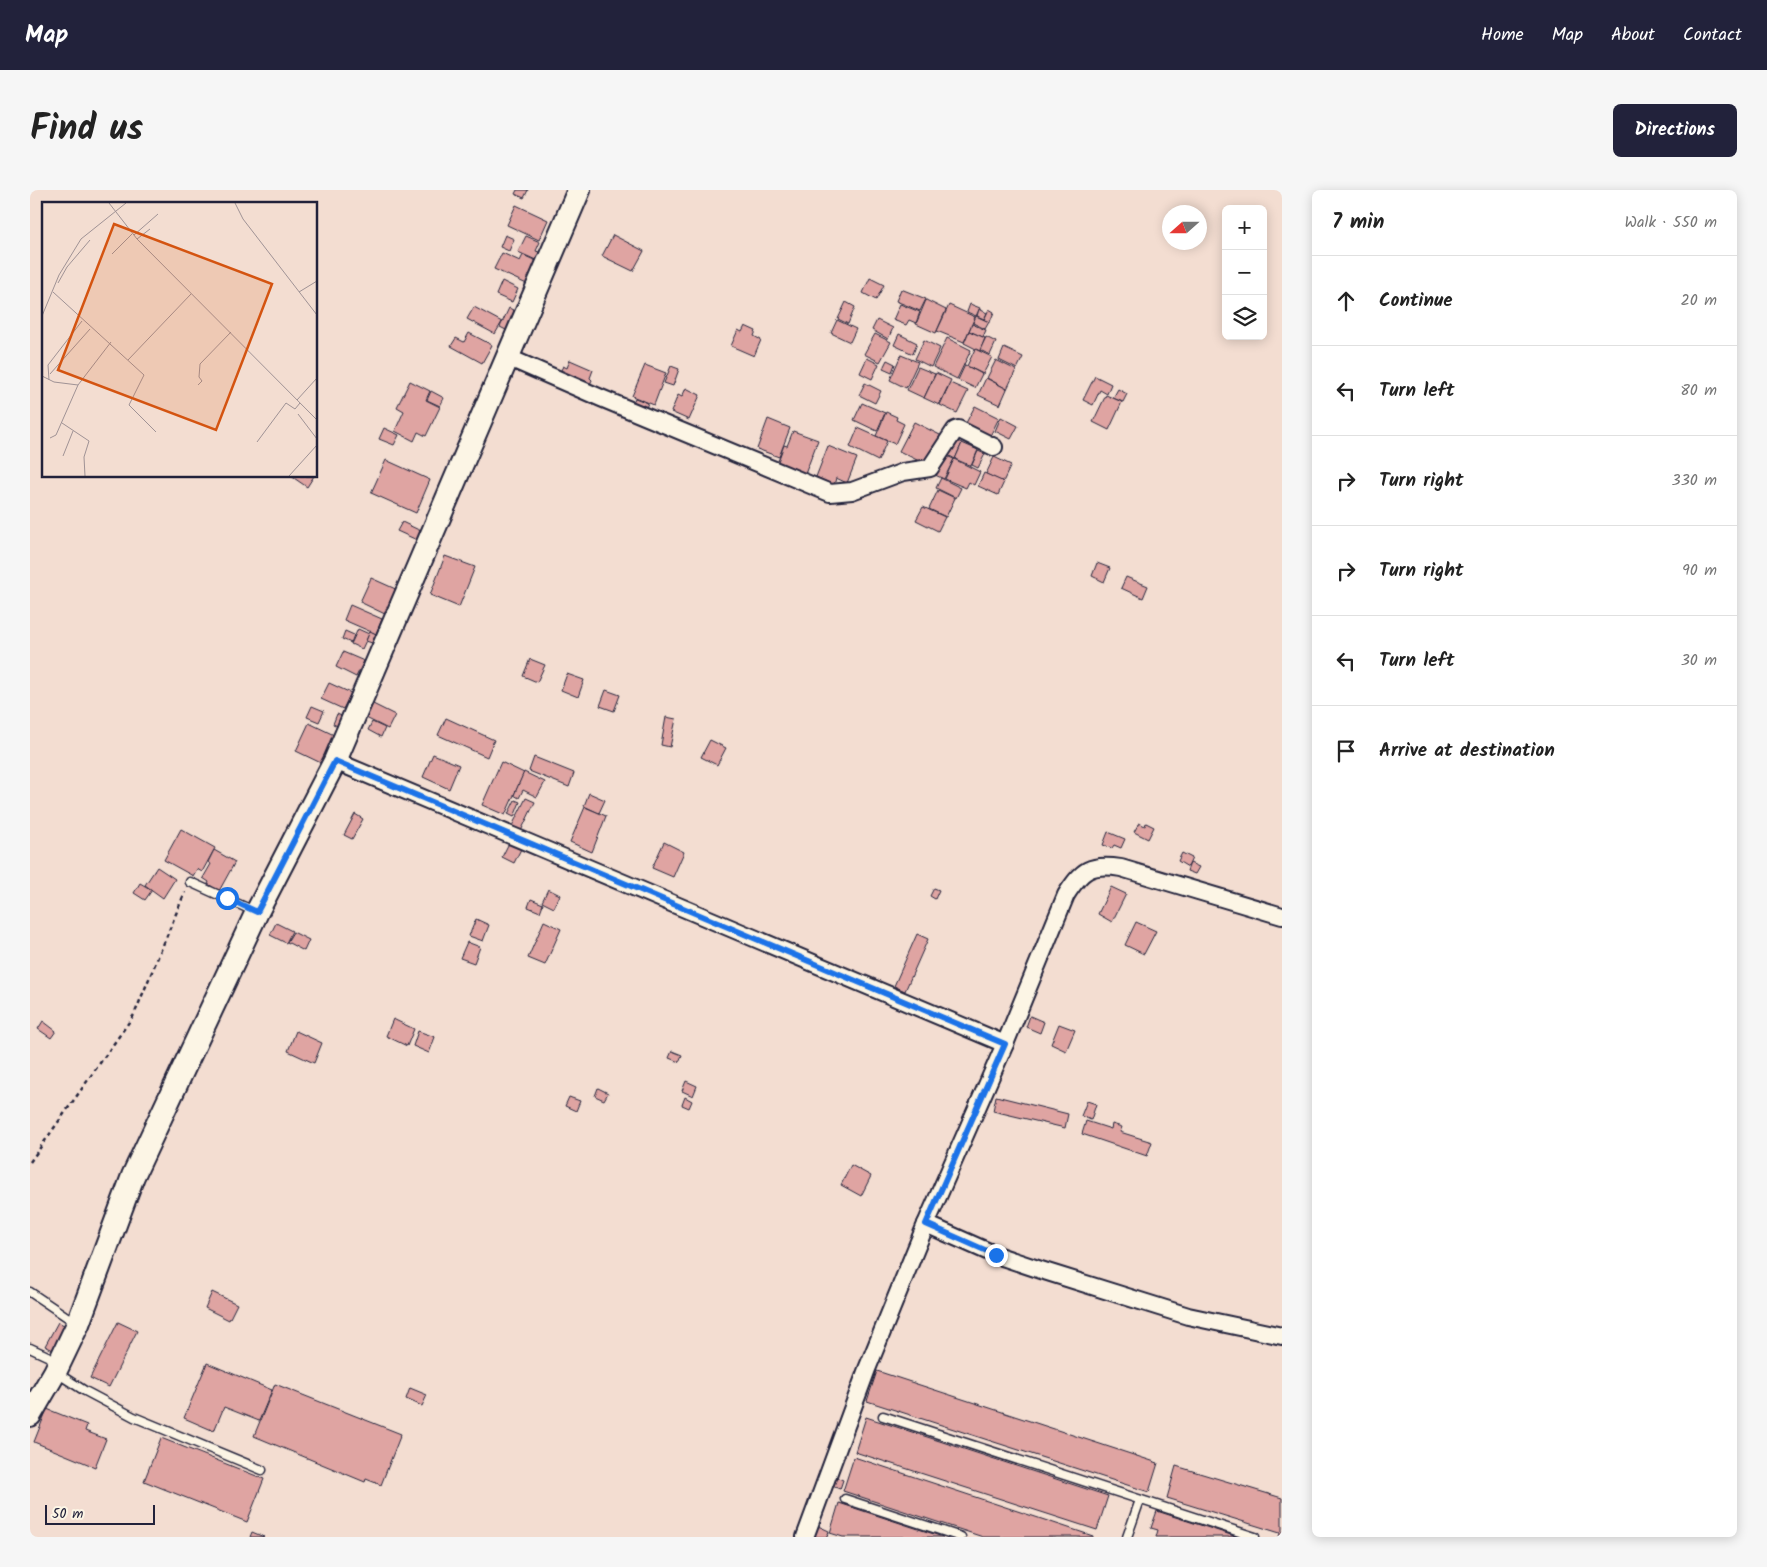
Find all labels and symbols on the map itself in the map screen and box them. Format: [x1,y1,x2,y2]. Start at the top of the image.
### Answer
inset map [42,202,318,478]
north arrow [1162,205,1207,250]
route start [216,887,239,910]
route end [985,1244,1008,1267]
scale bar [45,1502,155,1525]

